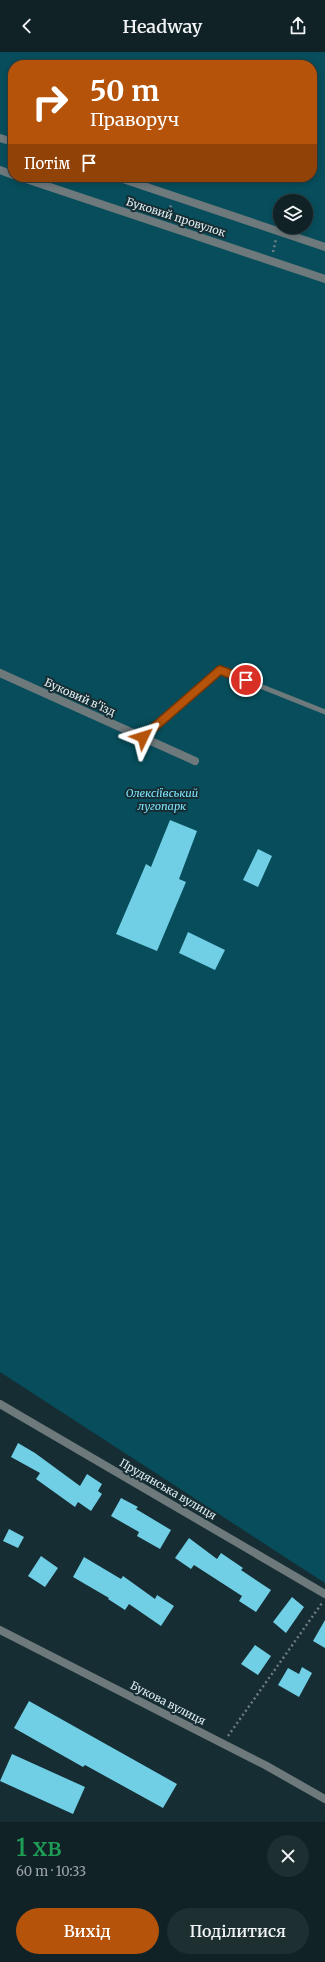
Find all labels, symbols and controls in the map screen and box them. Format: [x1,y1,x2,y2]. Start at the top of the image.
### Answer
icon: back [16,15,38,37]
text: Headway [123,15,202,38]
icon: share [287,15,309,37]
text: 50 m [90,73,159,109]
icon: right [24,76,76,128]
text: Праворуч [90,108,179,131]
icon: arrive [78,152,100,174]
text: Потім [24,154,70,173]
street label: Буковий провулок [124,194,228,240]
map controls [273,194,313,234]
button: layers [273,194,313,234]
pin [229,663,263,697]
icon: arrive [235,669,257,691]
street label: Буковий в'їзд [42,675,118,719]
position arrow [122,716,164,758]
park label: Олексіївський лугопарк [126,786,198,813]
street label: Прудянська вулиця [117,1455,219,1523]
street label: Букова вулиця [128,1678,208,1728]
text: 1 хв [16,1832,62,1863]
button: close [267,1835,309,1877]
text: 60 m · 10:33 [16,1863,86,1880]
button: Вихід [16,1908,159,1954]
button: Поділитися [167,1908,309,1954]

